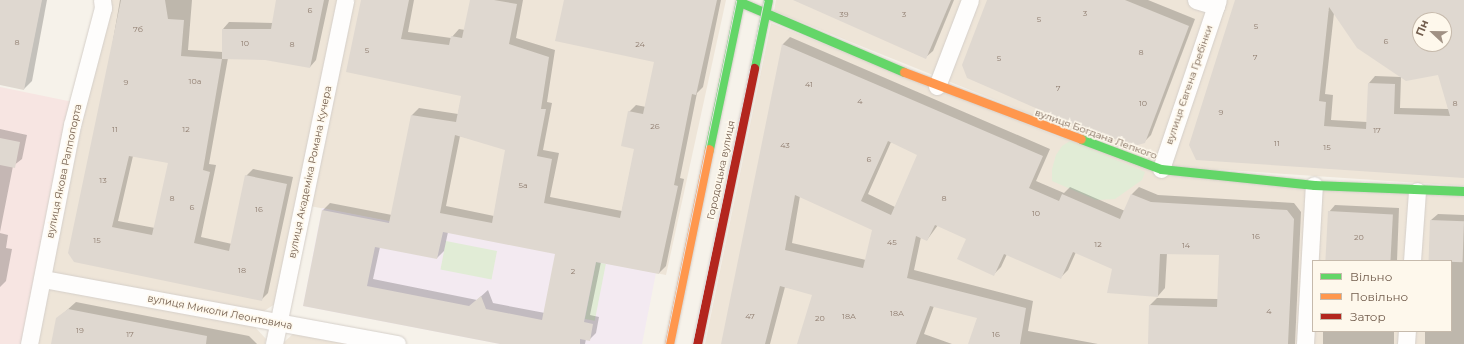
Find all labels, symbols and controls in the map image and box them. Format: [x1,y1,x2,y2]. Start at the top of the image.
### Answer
house number: 6 [308,6,312,16]
house number: 3 [1083,9,1087,19]
house number: 39 [839,10,849,20]
house number: 3 [902,10,906,20]
north arrow [1412,12,1452,52]
house number: 5 [1037,15,1041,25]
text: Пн [1412,18,1431,38]
house number: 5 [1254,22,1258,32]
street label: вулиця Євгена Гребінки [1163,24,1215,146]
house number: 7б [133,25,143,35]
house number: 6 [1384,37,1388,47]
house number: 8 [14,38,20,48]
house number: 10 [241,39,249,49]
house number: 8 [289,40,295,50]
house number: 24 [635,40,645,50]
house number: 5 [365,46,369,56]
house number: 8 [1138,48,1144,58]
house number: 7 [1253,53,1257,63]
house number: 5 [997,54,1001,64]
house number: 10а [189,77,201,87]
house number: 9 [124,78,128,88]
house number: 41 [805,80,813,90]
house number: 7 [1056,84,1060,94]
street label: вулиця Академіка Романа Кучера [286,85,334,259]
house number: 4 [857,97,863,107]
house number: 10 [1139,99,1147,109]
house number: 8 [1452,99,1458,109]
street label: вулиця Якова Раппопорта [44,103,84,239]
street label: вулиця Богдана Лепкого [1033,106,1159,162]
house number: 9 [1219,108,1223,118]
street label: Городоцька вулиця [705,119,737,221]
house number: 26 [650,122,660,132]
house number: 11 [112,125,118,135]
house number: 12 [182,125,190,135]
house number: 17 [1373,126,1381,136]
house number: 11 [1274,139,1280,149]
house number: 43 [780,141,790,151]
house number: 15 [1323,143,1331,153]
house number: 6 [867,155,871,165]
house number: 13 [99,176,107,186]
house number: 5а [518,181,528,191]
house number: 8 [169,194,175,204]
house number: 8 [941,194,947,204]
house number: 6 [190,203,194,213]
house number: 16 [255,205,263,215]
house number: 10 [1032,209,1040,219]
house number: 16 [1252,232,1260,242]
house number: 20 [1354,233,1364,243]
house number: 15 [93,236,101,246]
house number: 45 [887,238,897,248]
house number: 12 [1094,240,1102,250]
house number: 14 [1182,241,1190,251]
legend [1312,260,1452,332]
house number: 18 [238,266,246,276]
house number: 2 [571,267,575,277]
text: Вільно [1350,269,1392,284]
text: Повільно [1350,289,1408,304]
street label: вулиця Миколи Леонтовича [147,292,293,332]
house number: 4 [1266,307,1272,317]
house number: 18А [890,309,904,319]
text: Затор [1350,309,1386,324]
house number: 47 [745,312,755,322]
house number: 18А [842,312,856,322]
house number: 20 [815,314,825,324]
house number: 19 [76,326,84,336]
house number: 17 [126,330,134,340]
house number: 16 [992,330,1000,340]

